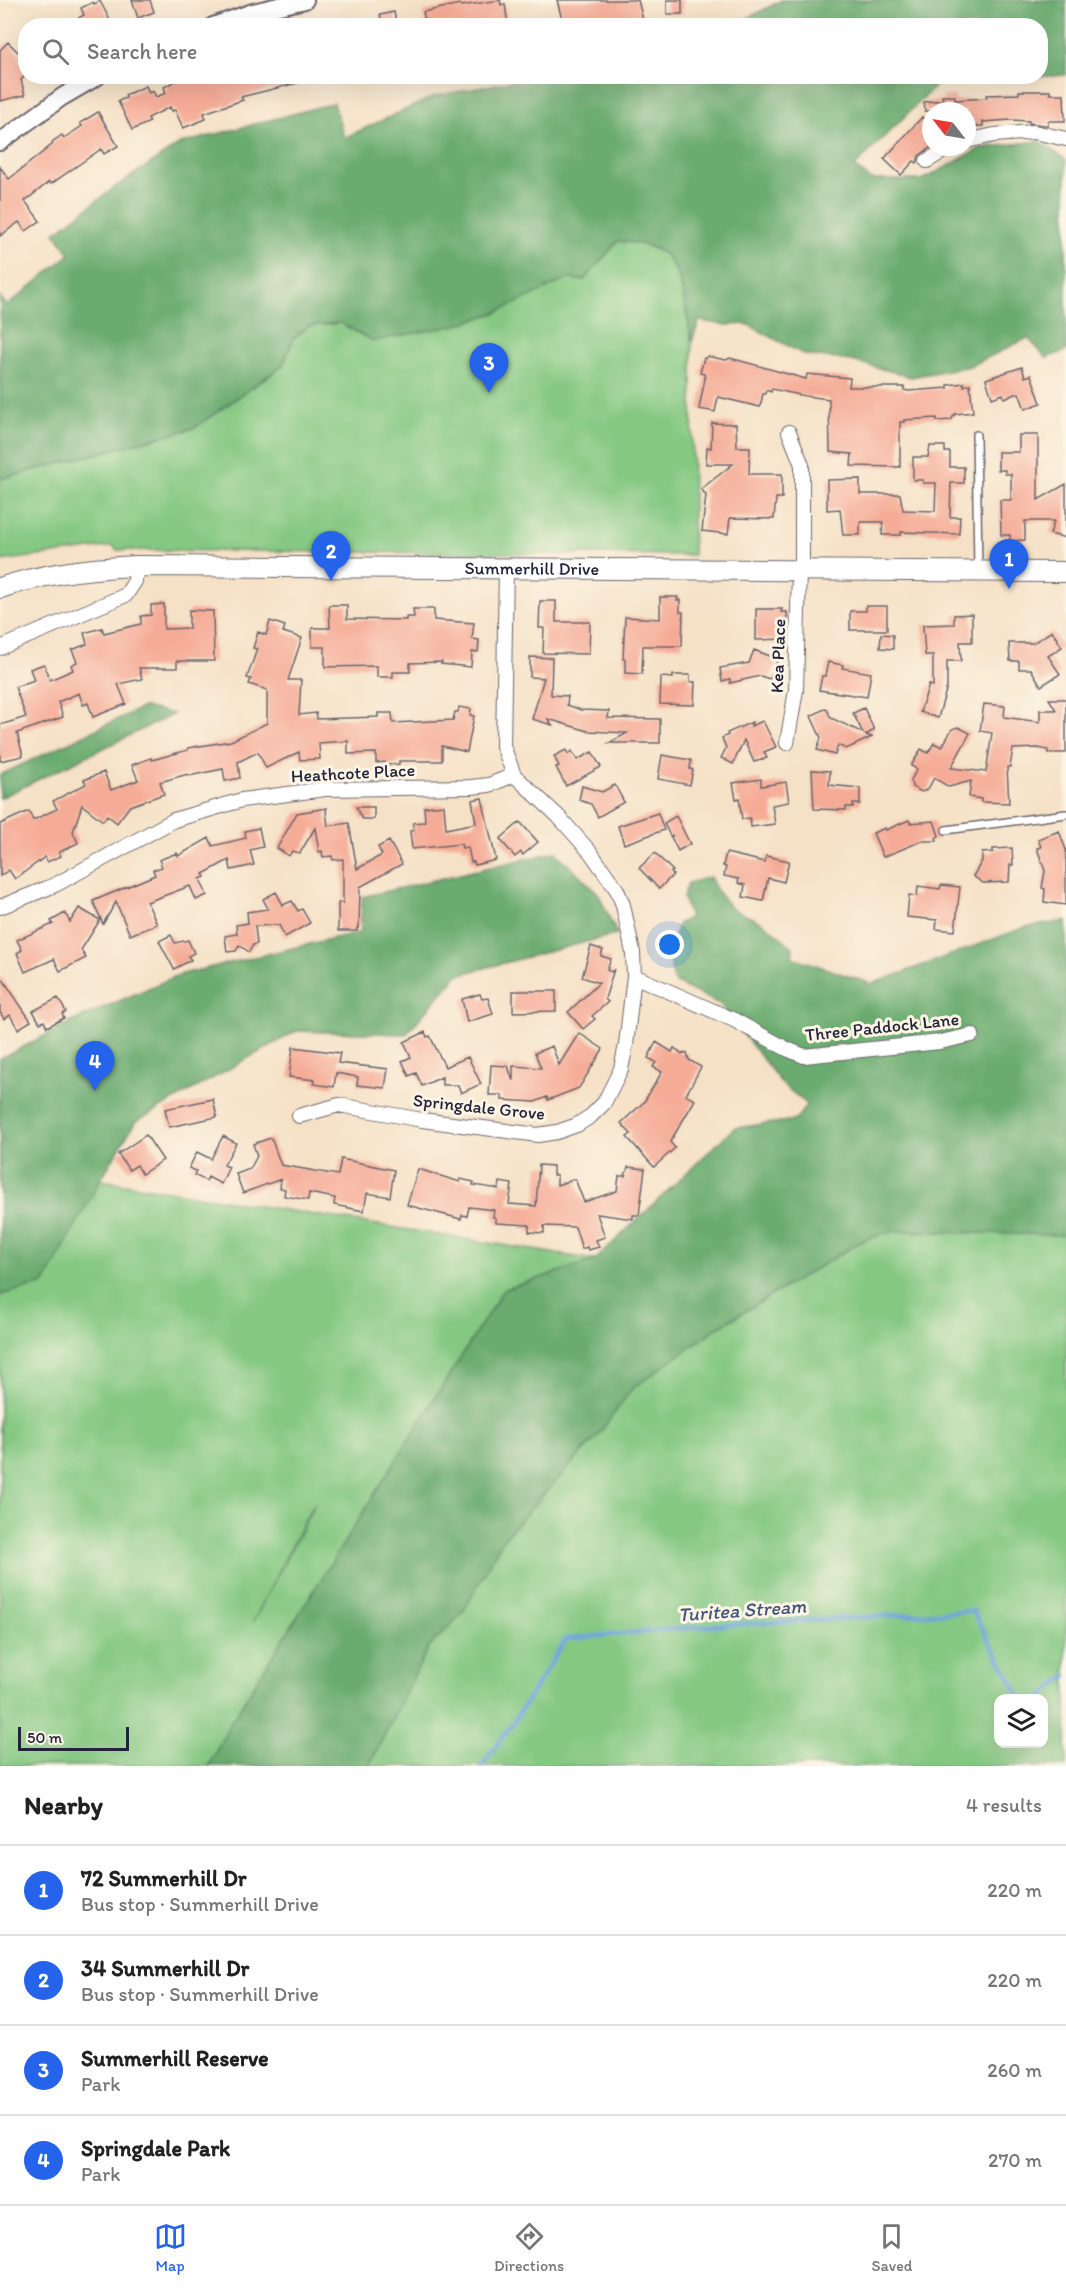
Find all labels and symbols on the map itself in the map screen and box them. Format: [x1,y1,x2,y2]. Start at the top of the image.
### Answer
north arrow [922,102,976,156]
pin: 3 [470,344,508,393]
pin: 2 [312,532,350,581]
pin: 1 [990,540,1028,589]
street label: Summerhill Drive [464,557,599,580]
street label: Kea Place [766,618,790,694]
street label: Heathcote Place [290,759,416,787]
your location [655,930,684,959]
street label: Three Paddock Lane [804,1008,960,1046]
pin: 4 [76,1042,115,1091]
street label: Springdale Grove [412,1089,546,1125]
water label: Turitea Stream [677,1593,808,1626]
scale bar [18,1724,129,1752]

